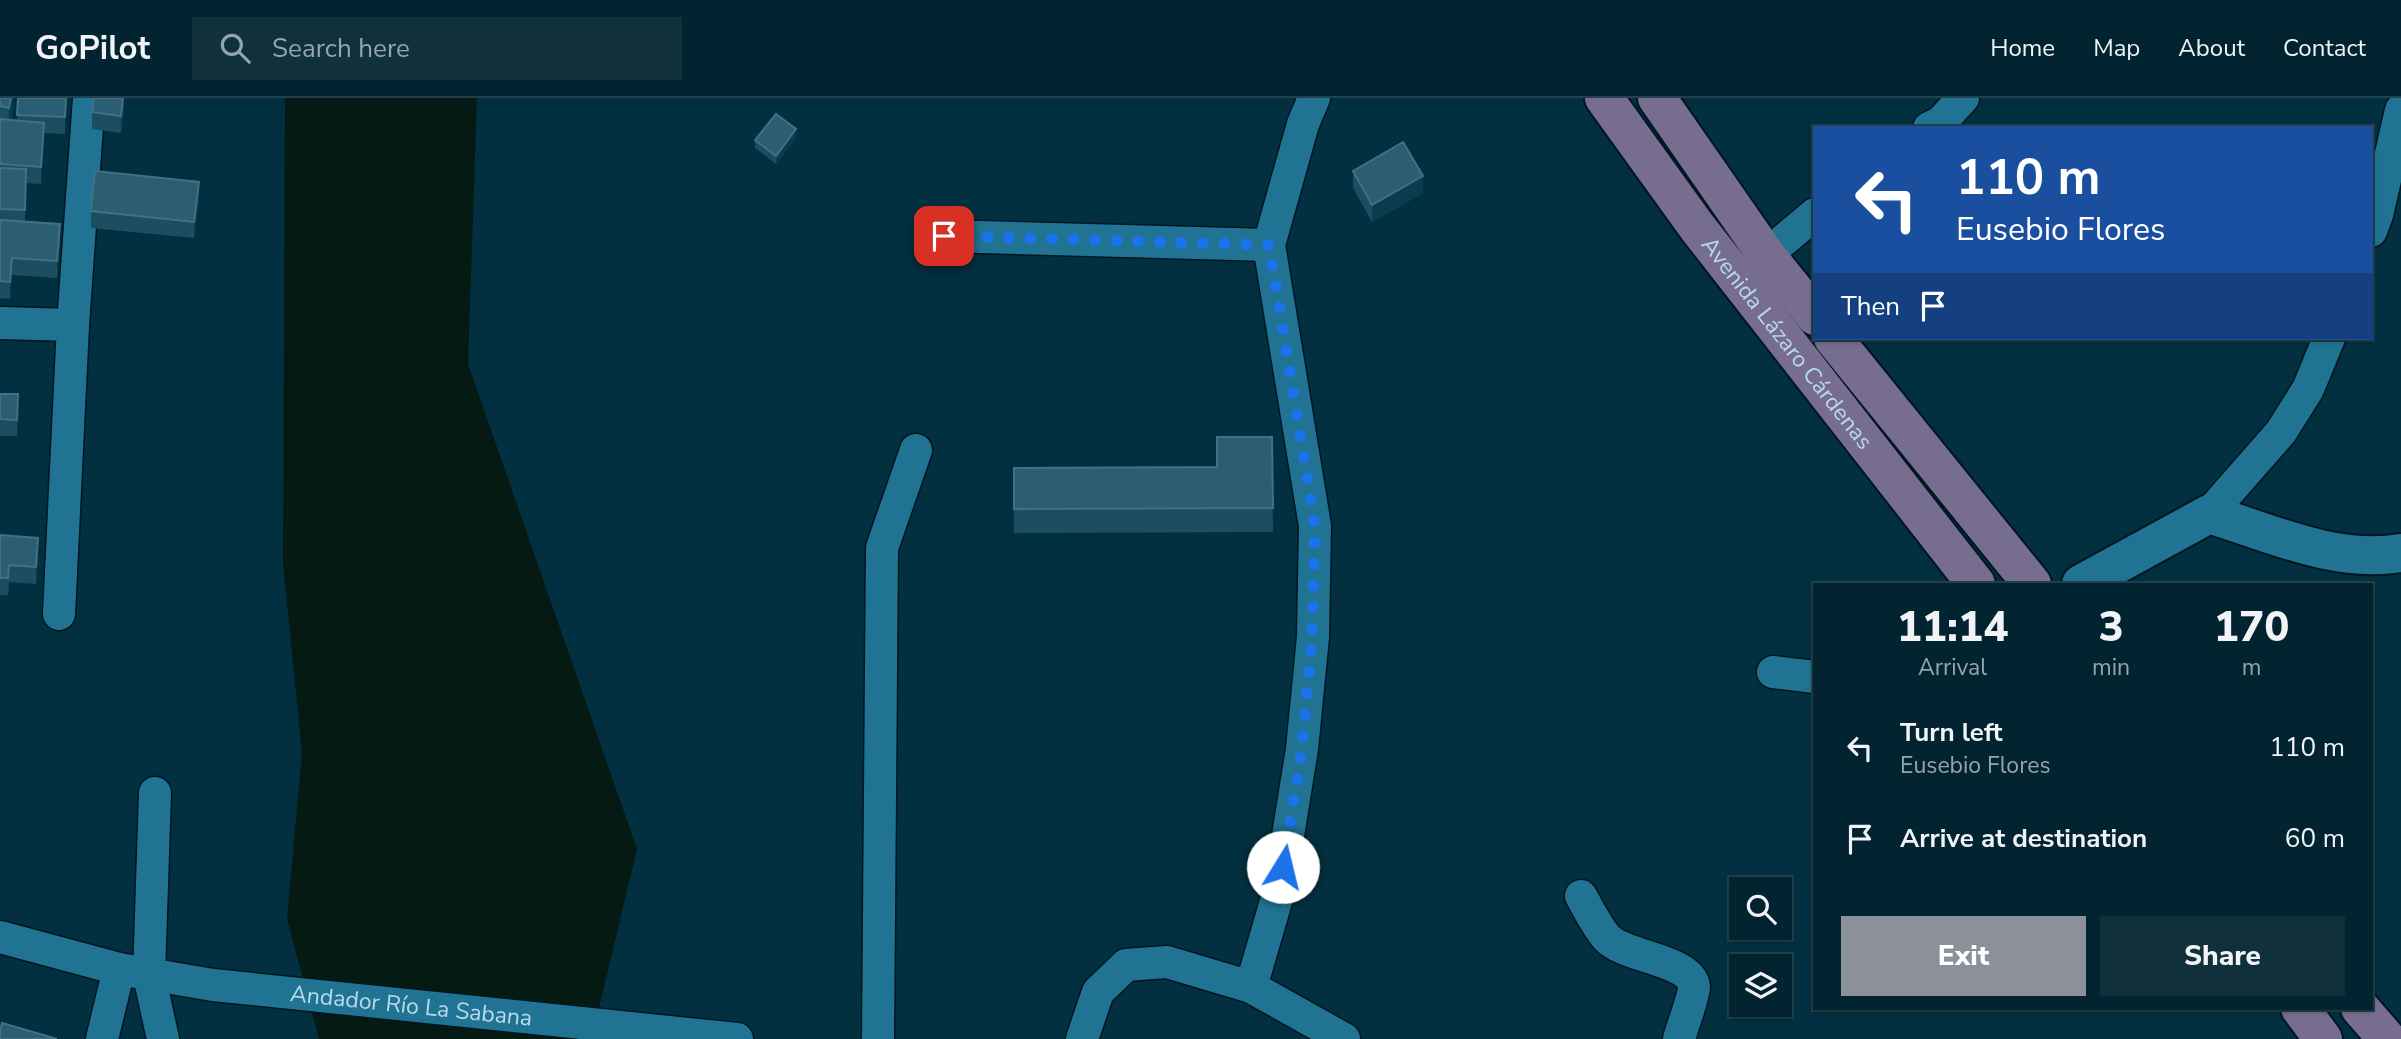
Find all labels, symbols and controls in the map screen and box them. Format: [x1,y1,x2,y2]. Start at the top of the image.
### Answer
search box [192,17,682,80]
text: GoPilot [35,26,150,71]
icon: search [216,29,254,67]
text: Search here [272,31,410,66]
text: Home [1990,32,2055,64]
text: Map [2093,32,2140,64]
text: About [2178,32,2245,64]
text: Contact [2283,32,2366,64]
text: 110 m [1956,144,2100,211]
icon: left [1841,154,1932,245]
pin [914,206,974,266]
text: Eusebio Flores [1956,208,2165,251]
icon: arrive [925,217,963,255]
street label: Avenida Lázaro Cárdenas [1695,230,1880,455]
icon: arrive [1914,287,1952,325]
text: Then [1841,289,1900,324]
text: 11:14 [1897,599,2008,656]
text: 3 [2098,599,2124,656]
text: 170 [2214,599,2289,656]
text: Arrival [1918,652,1987,683]
text: min [2092,652,2130,683]
text: m [2242,652,2261,683]
text: Turn left [1900,715,2003,750]
icon: left [1841,729,1879,767]
text: 110 m [2269,730,2345,765]
text: Eusebio Flores [1900,750,2051,781]
icon: arrive [1841,820,1879,858]
text: Arrive at destination [1900,821,2147,856]
text: 60 m [2285,821,2345,856]
position arrow [1246,830,1320,904]
map controls [1729,877,1792,1017]
button: search [1729,877,1792,940]
button: Exit [1841,916,2086,996]
button: Share [2100,916,2345,996]
button: layers [1729,954,1792,1017]
street label: Andador Río La Sabana [289,978,534,1033]

